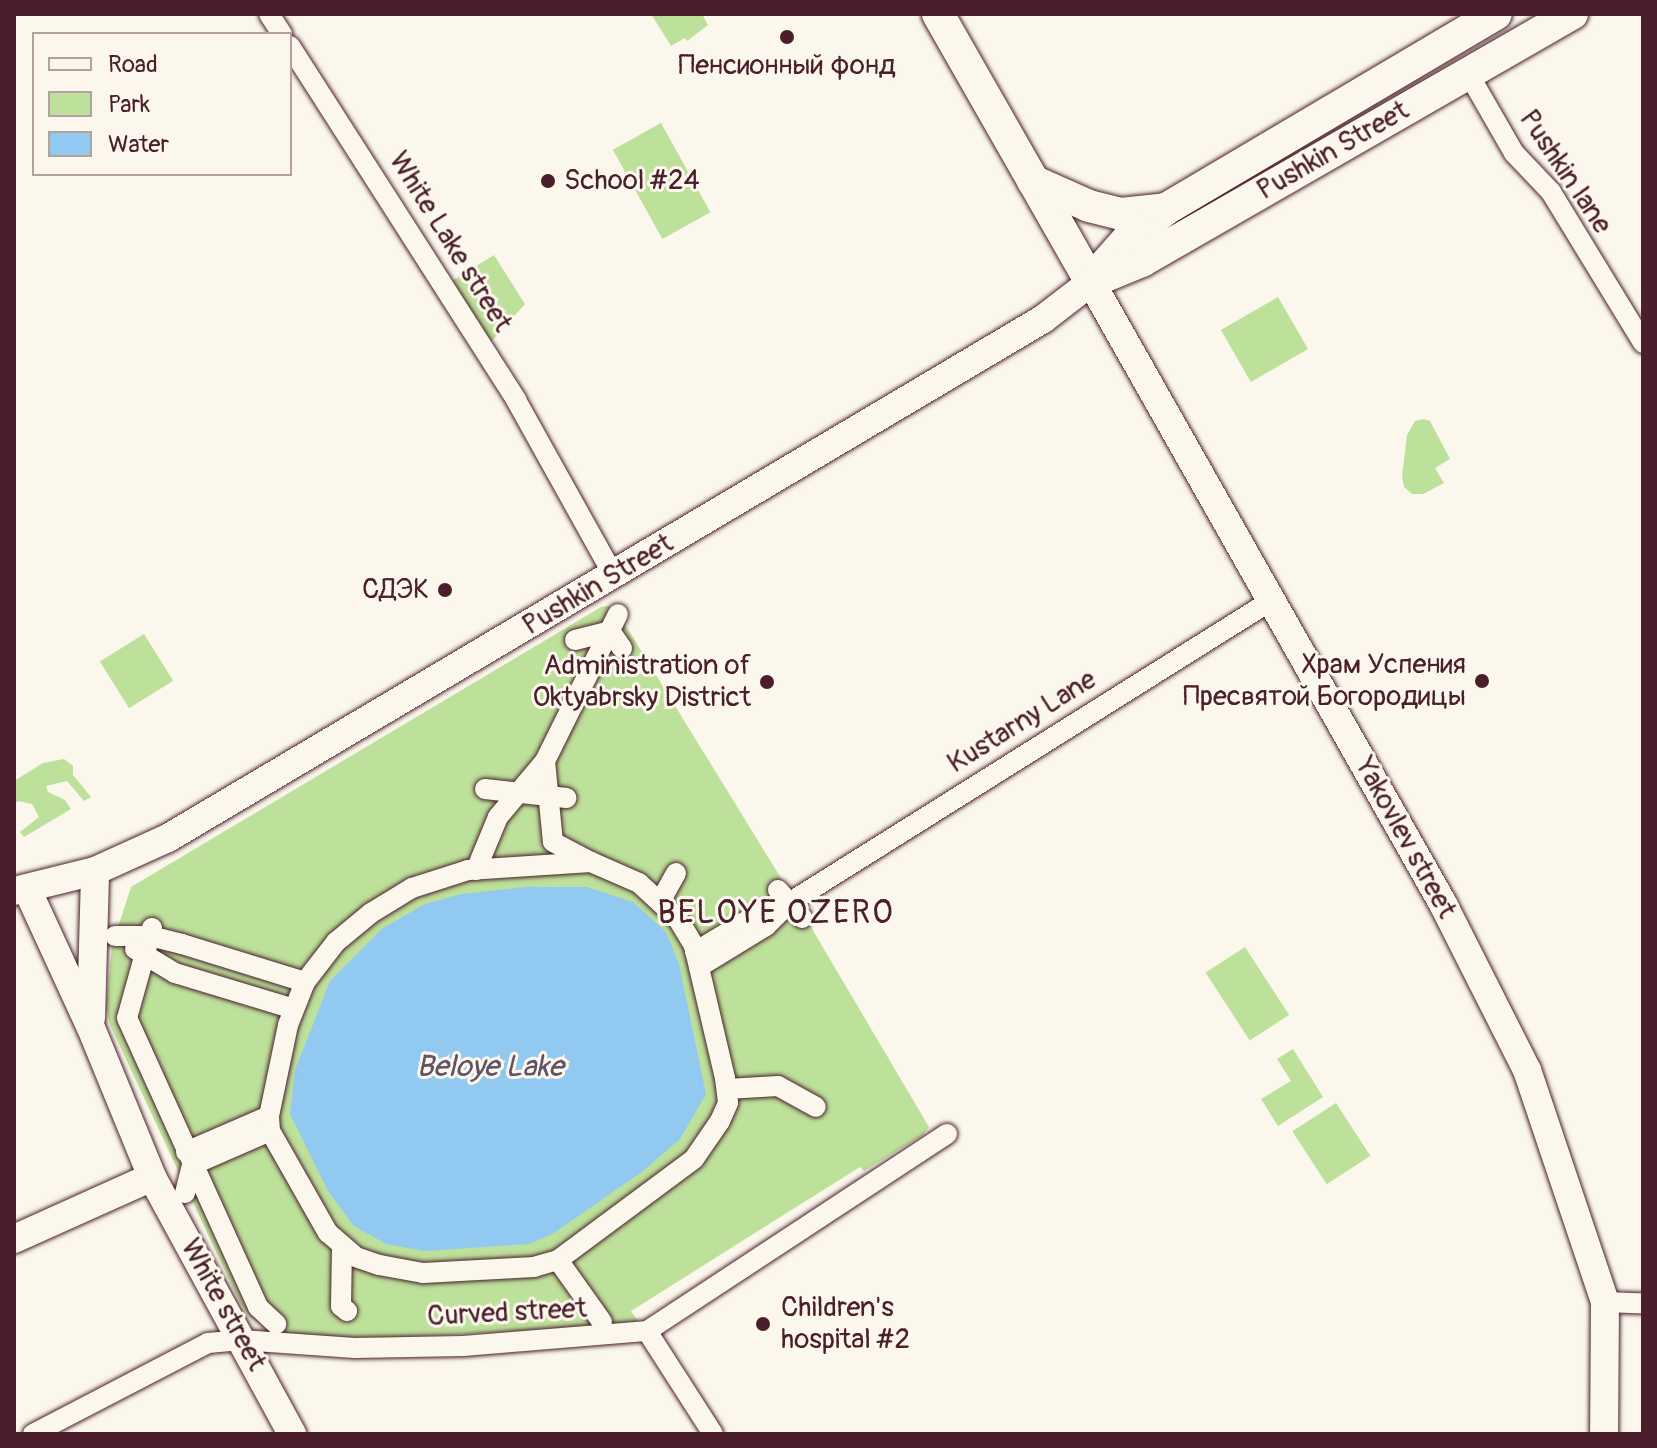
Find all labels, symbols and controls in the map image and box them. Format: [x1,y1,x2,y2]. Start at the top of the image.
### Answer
marker: Пенсионный фонд [778,28,796,46]
legend [32,32,292,176]
place label: Пенсионный фонд [678,49,896,83]
text: Road [108,50,158,79]
text: Park [108,90,150,119]
street label: Pushkin Street [1251,94,1415,208]
street label: Pushkin lane [1511,104,1619,240]
text: Water [108,130,169,159]
street label: White Lake street [381,146,519,338]
place label: School #24 [564,164,700,198]
marker: School #24 [539,172,557,190]
street label: Pushkin Street [517,527,679,643]
place label: СДЭК [362,573,429,607]
marker: СДЭК [436,581,454,599]
place label: Храм Успения Пресвятой Богородицы [1183,648,1466,714]
place label: Administration of Oktyabrsky District [532,649,751,715]
street label: Kustarny Lane [942,663,1102,781]
marker: Храм Успения Пресвятой Богородицы [1473,672,1491,690]
marker: Administration of Oktyabrsky District [758,673,776,691]
street label: Yakovlev street [1347,752,1463,924]
district label: BELOYE OZERO [658,894,894,932]
water label: Beloye Lake [416,1049,564,1085]
street label: White street [173,1233,273,1377]
place label: Children's hospital #2 [781,1291,910,1357]
street label: Curved street [426,1292,588,1334]
marker: Children's hospital #2 [752,1313,774,1335]

